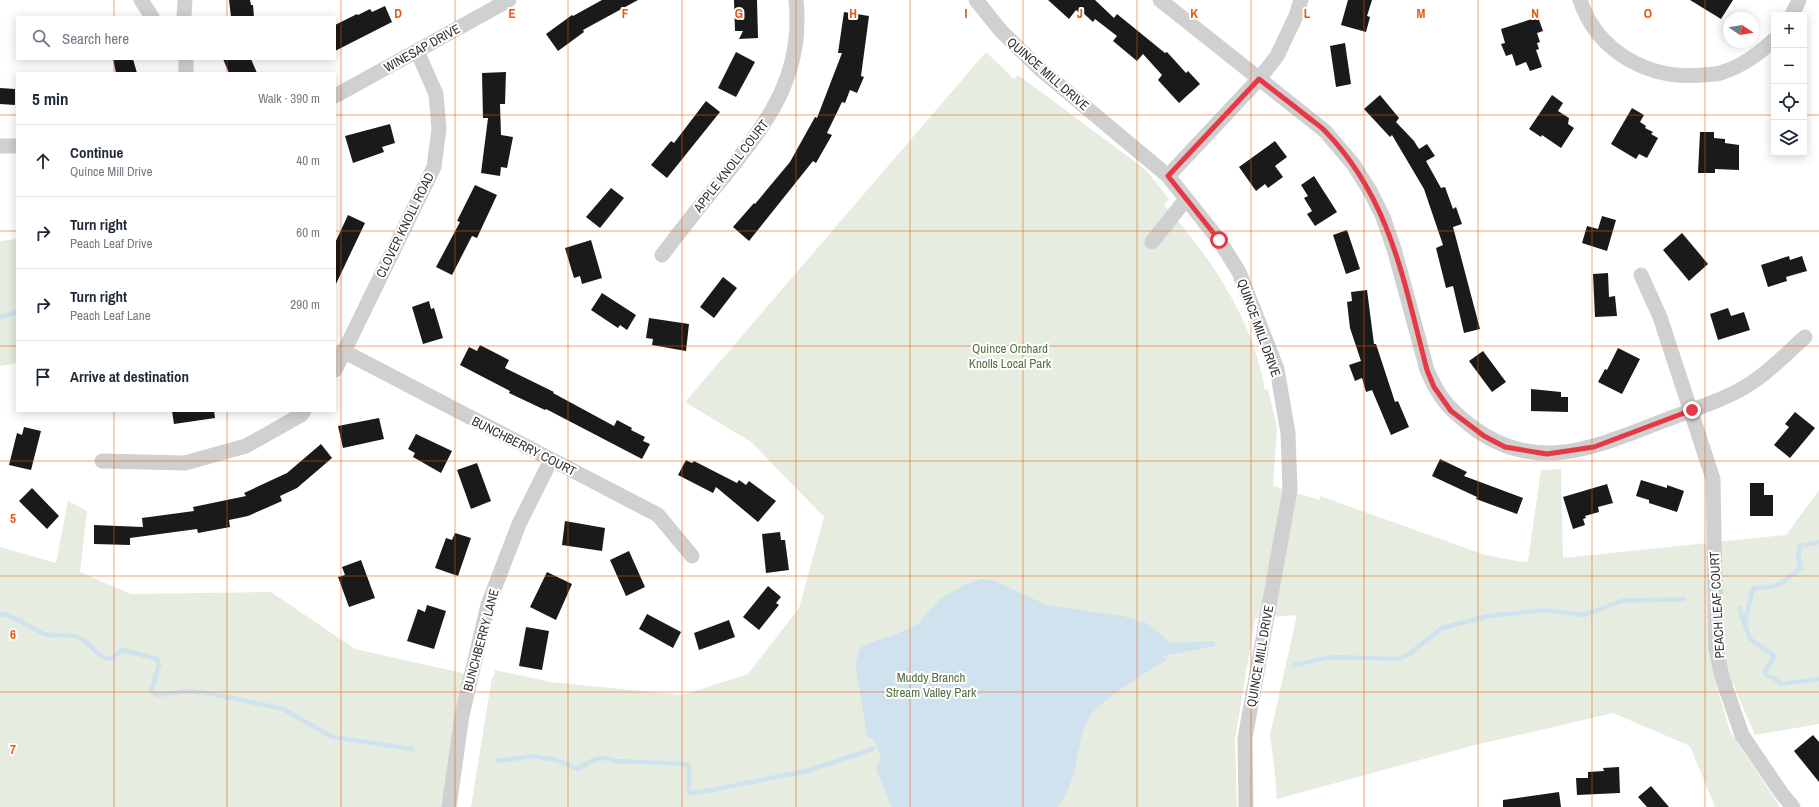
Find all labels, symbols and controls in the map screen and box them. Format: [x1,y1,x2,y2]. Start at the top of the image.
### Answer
text: D [394,5,402,22]
text: E [508,5,516,22]
text: F [622,5,629,22]
text: G [735,5,743,22]
text: H [849,5,857,22]
text: I [965,5,968,22]
text: J [1077,5,1083,22]
text: K [1190,5,1198,22]
text: L [1304,5,1311,22]
text: M [1417,5,1426,22]
text: N [1531,5,1539,22]
text: O [1644,5,1652,22]
north arrow [1723,12,1759,48]
map controls [1771,12,1807,156]
button: + [1771,12,1807,48]
search box [16,16,336,60]
street label: WINESAP DRIVE [381,20,463,76]
icon: search [30,27,52,49]
text: Search here [62,28,129,49]
street label: QUINCE MILL DRIVE [1003,34,1093,114]
button: − [1771,48,1807,84]
button: locate [1771,84,1807,120]
text: 5 min [32,87,68,110]
text: Walk · 390 m [258,90,320,107]
street label: APPLE KNOLL COURT [689,116,773,216]
button: layers [1771,120,1807,156]
text: Continue [70,142,123,163]
icon: ahead [32,150,54,172]
text: 40 m [296,152,320,169]
text: Quince Mill Drive [70,163,152,180]
street label: CLOVER KNOLL ROAD [372,169,438,280]
text: Turn right [70,214,127,235]
icon: right [32,222,54,244]
text: 60 m [296,224,320,241]
route start [1210,231,1228,249]
text: Peach Leaf Drive [70,235,152,252]
street label: QUINCE MILL DRIVE [1233,277,1285,379]
text: Turn right [70,286,127,307]
icon: right [32,294,54,316]
text: 290 m [290,296,320,313]
text: Peach Leaf Lane [70,307,151,324]
park label: Quince Orchard Knolls Local Park [969,340,1052,372]
icon: arrive [32,366,54,388]
text: Arrive at destination [70,366,189,387]
route end [1683,401,1701,419]
street label: BUNCHBERRY COURT [469,412,579,480]
text: 5 [10,510,16,527]
street label: PEACH LEAF COURT [1706,551,1728,659]
street label: BUNCHBERRY LANE [459,587,503,693]
street label: QUINCE MILL DRIVE [1243,604,1277,708]
text: 6 [10,626,16,643]
park label: Muddy Branch Stream Valley Park [886,669,977,701]
text: 7 [10,741,16,758]

